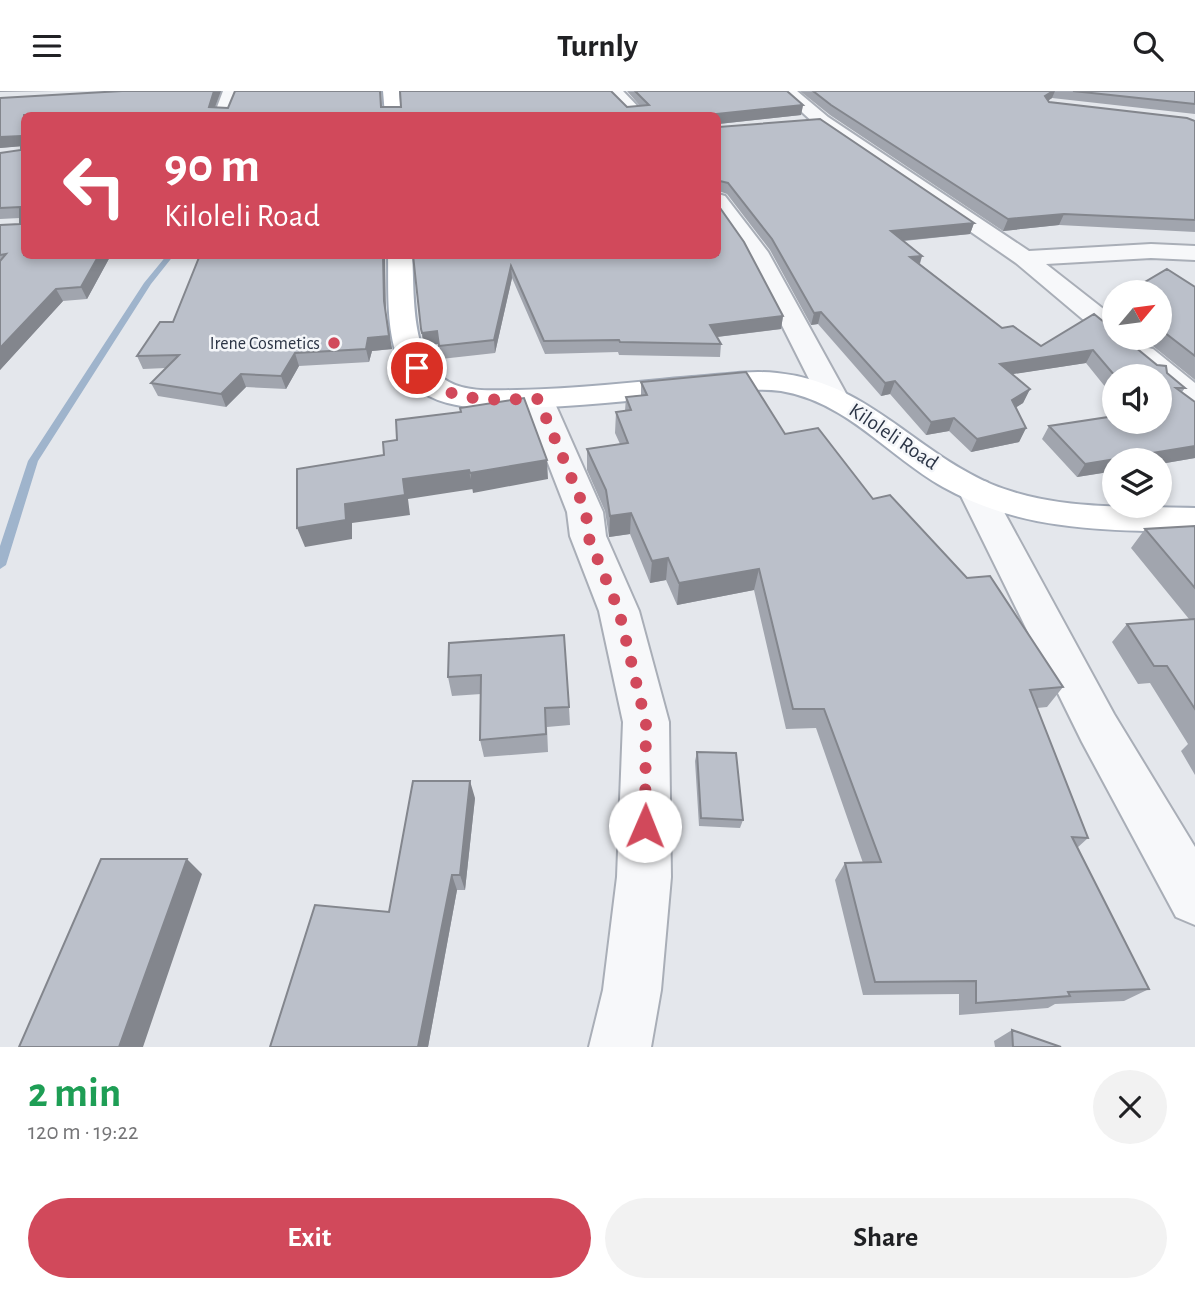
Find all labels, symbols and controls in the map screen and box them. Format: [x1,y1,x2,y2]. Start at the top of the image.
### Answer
icon: menu [28,27,66,65]
icon: search [1129,27,1167,65]
text: Turnly [557,30,638,62]
icon: left [49,140,140,231]
text: 90 m [164,142,260,191]
text: Kiloleli Road [164,200,320,232]
north arrow [1102,280,1172,350]
map controls [1102,280,1172,518]
place label: Irene Cosmetics [210,335,320,353]
marker: Irene Cosmetics [326,335,342,351]
pin [387,338,447,398]
icon: arrive [398,349,436,387]
button: sound [1102,364,1172,434]
street label: Kiloleli Road [845,399,942,474]
button: layers [1102,448,1172,518]
position arrow [608,789,682,863]
button: close [1093,1070,1167,1144]
text: 2 min [28,1072,121,1114]
text: 120 m · 19:22 [28,1121,139,1144]
button: Exit [28,1198,591,1278]
button: Share [605,1198,1167,1278]

